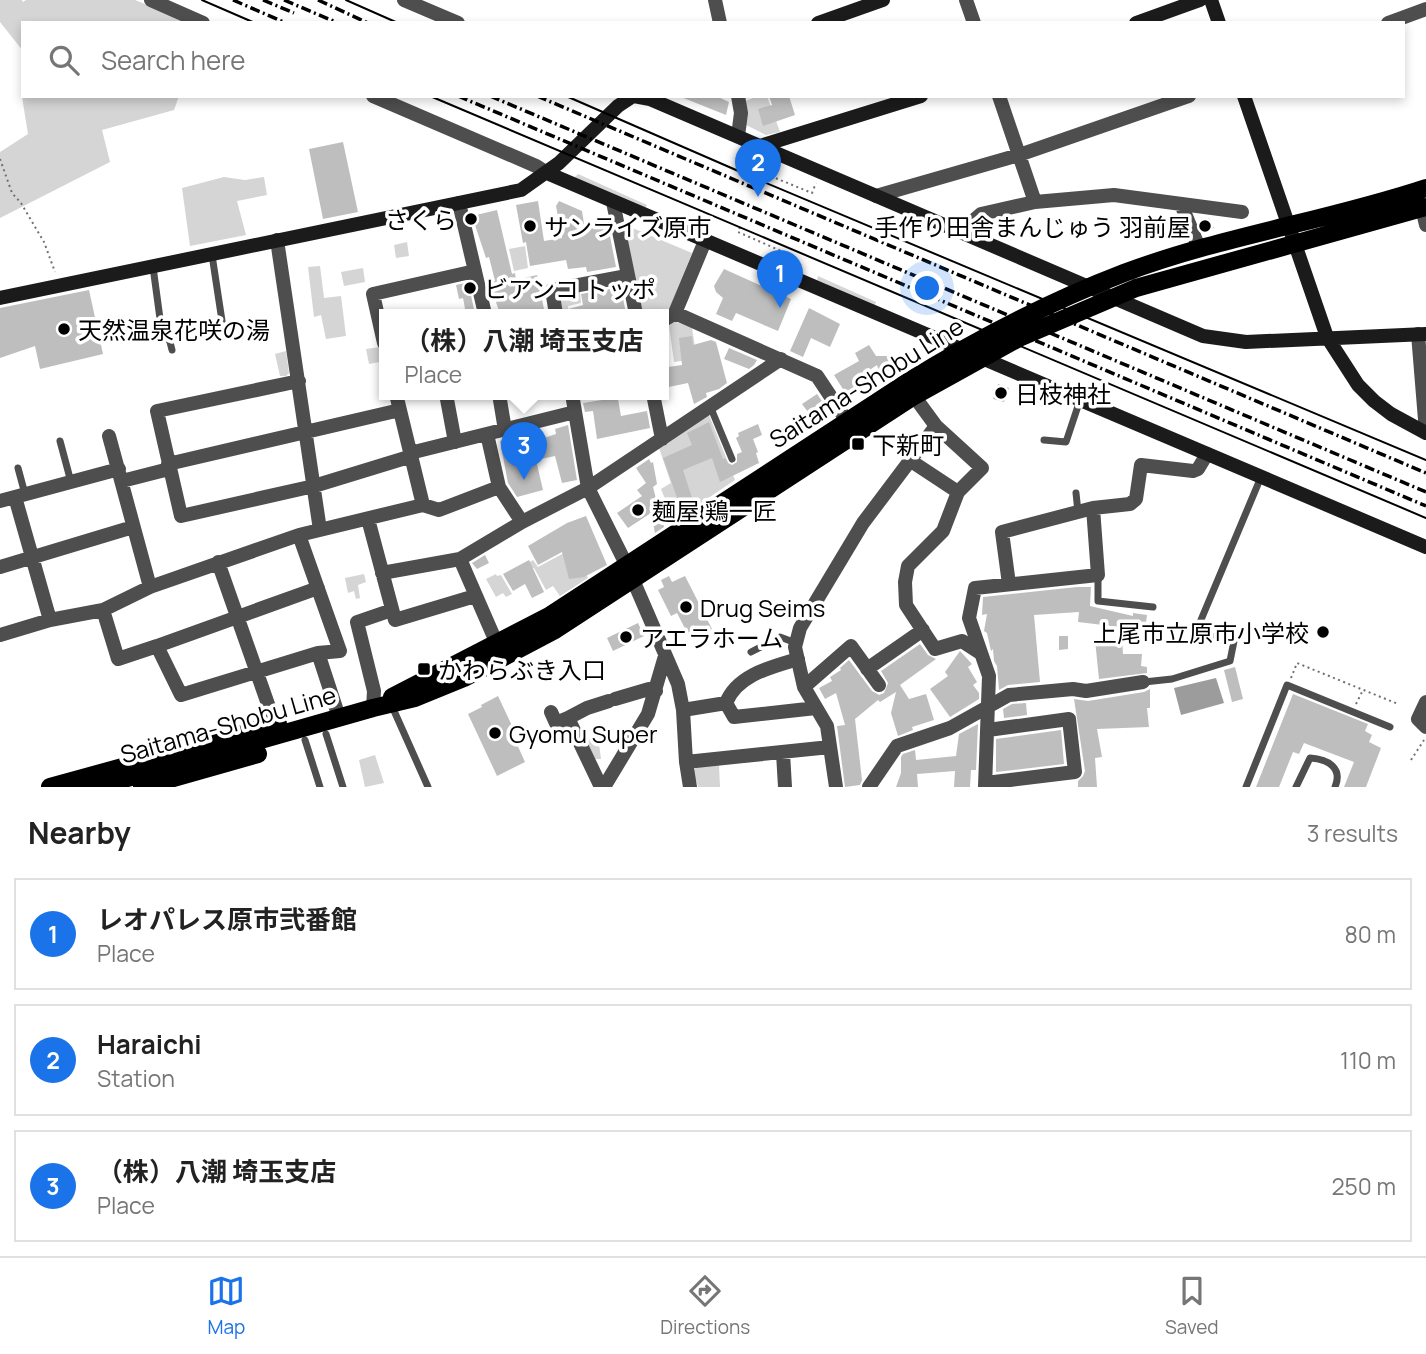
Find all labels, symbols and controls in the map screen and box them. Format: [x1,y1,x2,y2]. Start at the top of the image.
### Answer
search box [21,21,1405,98]
icon: search [45,41,83,79]
text: Search here [101,42,246,78]
pin: 2 [735,139,781,197]
place label: さくら [385,203,457,236]
place label: サンライズ原市 [544,210,711,243]
place label: 手作り田舎まんじゅう 羽前屋 [874,210,1191,243]
marker: さくら [463,211,479,227]
marker: サンライズ原市 [522,218,538,234]
marker: 手作り田舎まんじゅう 羽前屋 [1197,218,1213,234]
pin: 1 [757,250,803,308]
your location [910,271,944,305]
place label: ビアンコ トッポ [484,272,656,305]
marker: ビアンコ トッポ [462,280,478,296]
popup [379,309,669,400]
street label: Saitama-Shobu Line [763,309,969,455]
place label: 天然温泉花咲の湯 [78,313,270,346]
marker: 天然温泉花咲の湯 [56,321,72,337]
text: （株）八潮 埼玉支店 [404,322,644,358]
text: Place [404,358,462,390]
place label: 日枝神社 [1015,377,1111,410]
marker: 日枝神社 [993,385,1009,401]
pin: 3 [501,422,547,480]
place label: 下新町 [872,428,944,461]
marker: 下新町 [850,436,866,452]
place label: 麺屋 鶏一匠 [652,494,777,527]
marker: 麺屋 鶏一匠 [630,502,646,518]
place label: Drug Seims [700,591,825,624]
marker: Drug Seims [678,599,694,615]
place label: 上尾市立原市小学校 [1093,616,1309,649]
place label: アエラホーム [640,621,783,654]
marker: 上尾市立原市小学校 [1315,624,1331,640]
marker: アエラホーム [618,629,634,645]
place label: かわらぶき入口 [438,653,606,686]
marker: かわらぶき入口 [416,661,432,677]
street label: Saitama-Shobu Line [116,677,340,771]
place label: Gyomu Super [509,717,658,750]
marker: Gyomu Super [487,725,503,741]
text: Nearby [28,812,131,853]
text: 3 results [1307,817,1398,849]
text: レオパレス原市弐番館 [97,901,357,937]
text: 1 [48,918,58,950]
text: 80 m [1345,918,1396,950]
text: Place [97,937,155,969]
text: Haraichi [97,1026,202,1062]
text: 2 [46,1044,60,1076]
text: 110 m [1340,1044,1396,1076]
text: Station [97,1062,175,1094]
text: （株）八潮 埼玉支店 [97,1153,336,1189]
text: 3 [46,1170,60,1202]
text: 250 m [1331,1170,1396,1202]
text: Place [97,1189,155,1221]
tab: Map [207,1272,245,1340]
tab: Directions [660,1272,750,1340]
tab: Saved [1165,1272,1219,1340]

